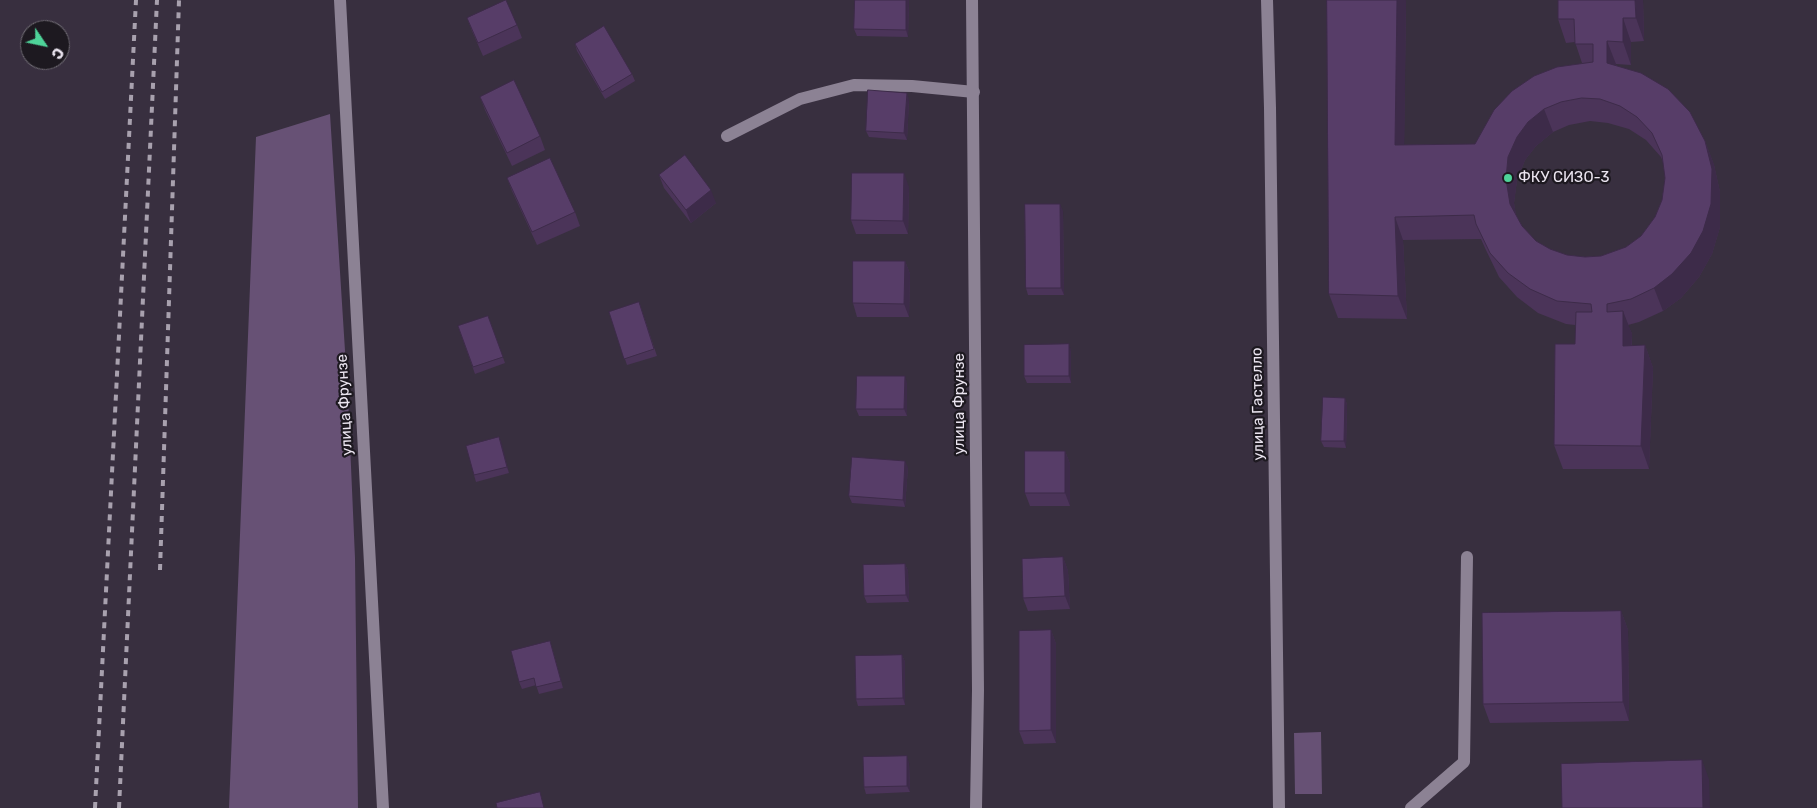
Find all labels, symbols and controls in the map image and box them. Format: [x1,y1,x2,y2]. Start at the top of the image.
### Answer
north arrow [20,20,70,70]
text: С [47,44,67,62]
place label: ФКУ СИЗО-3 [1518,169,1609,187]
marker: ФКУ СИЗО-3 [1502,172,1514,184]
street label: улица Гастелло [1248,347,1268,461]
street label: улица Фрунзе [951,353,969,455]
street label: улица Фрунзе [333,354,357,456]

